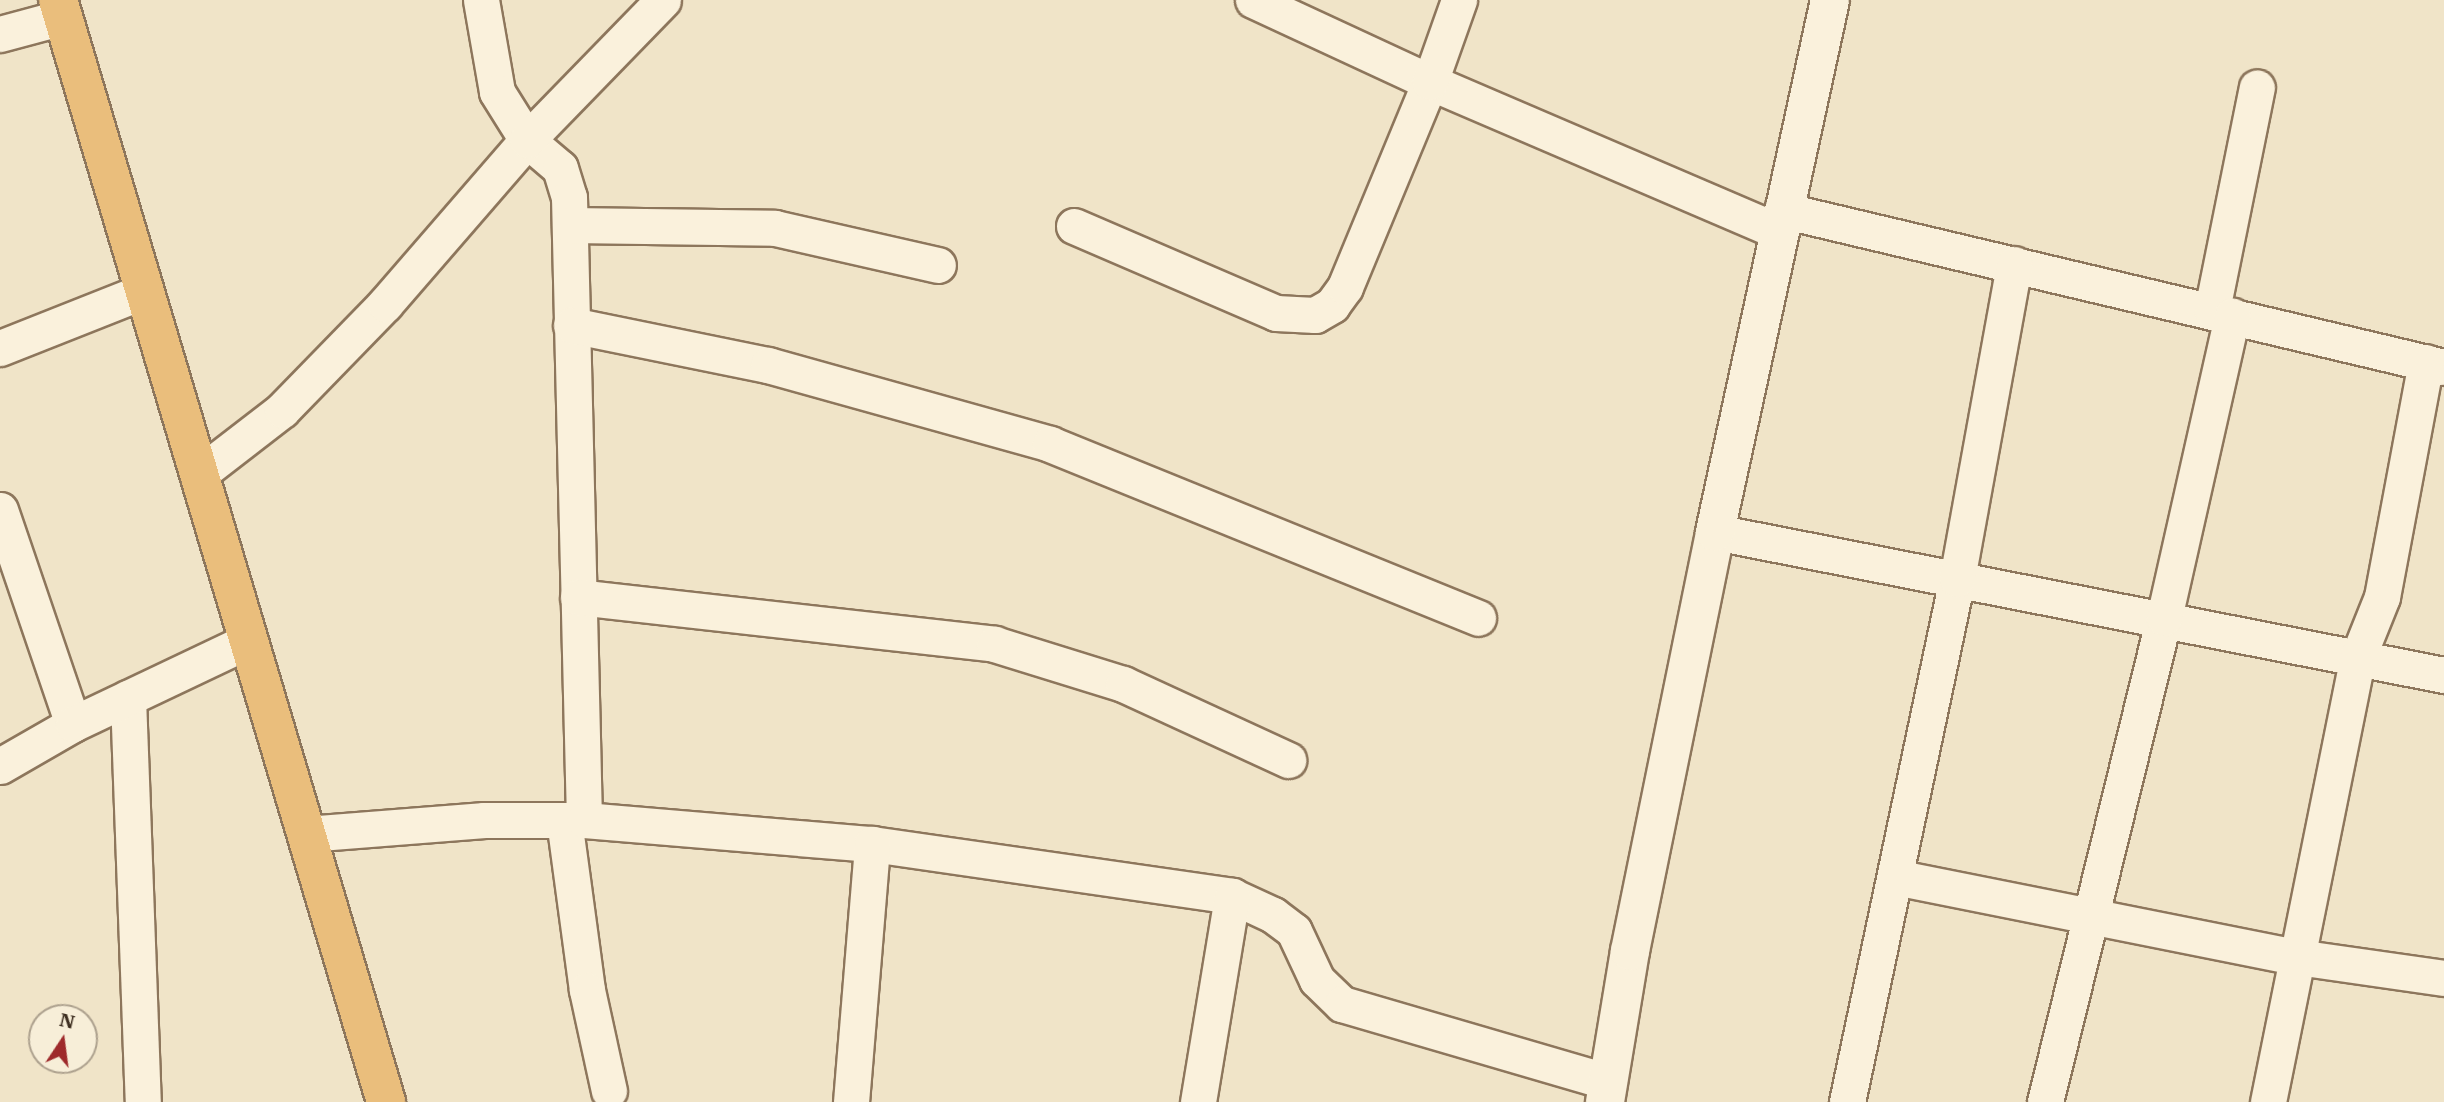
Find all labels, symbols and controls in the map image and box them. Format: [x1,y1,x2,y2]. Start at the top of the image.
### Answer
north arrow [28,1004,98,1074]
text: N [57,1007,77,1034]

